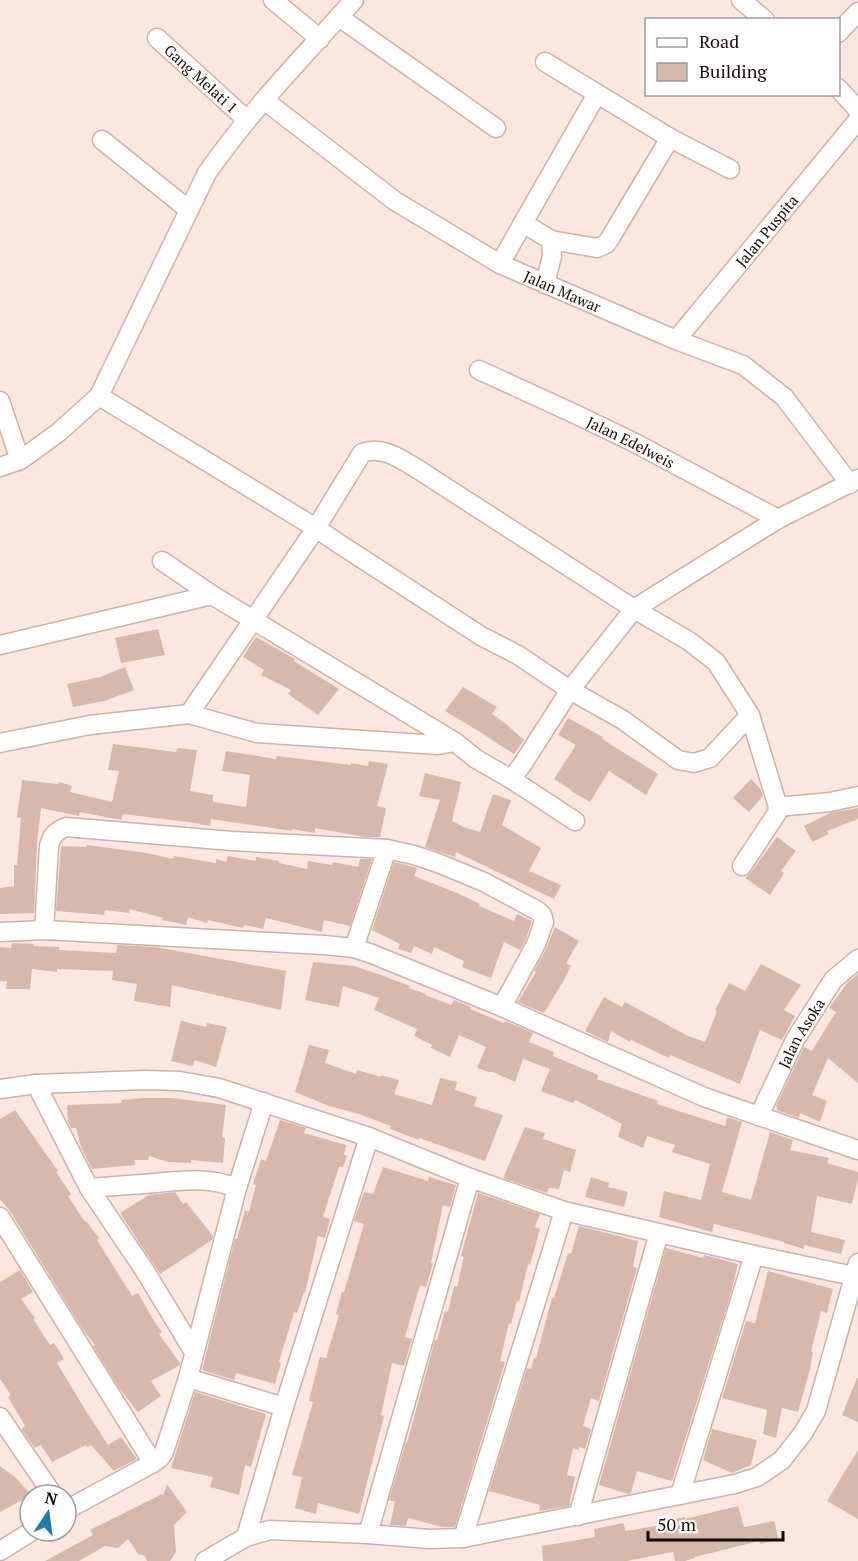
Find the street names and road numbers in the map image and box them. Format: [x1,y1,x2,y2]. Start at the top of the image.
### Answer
street label: Gang Melati 1 [160,40,242,117]
street label: Jalan Puspita [731,190,802,271]
street label: Jalan Mawar [521,266,604,317]
street label: Jalan Edelweis [584,411,678,472]
street label: Jalan Asoka [773,994,829,1071]

